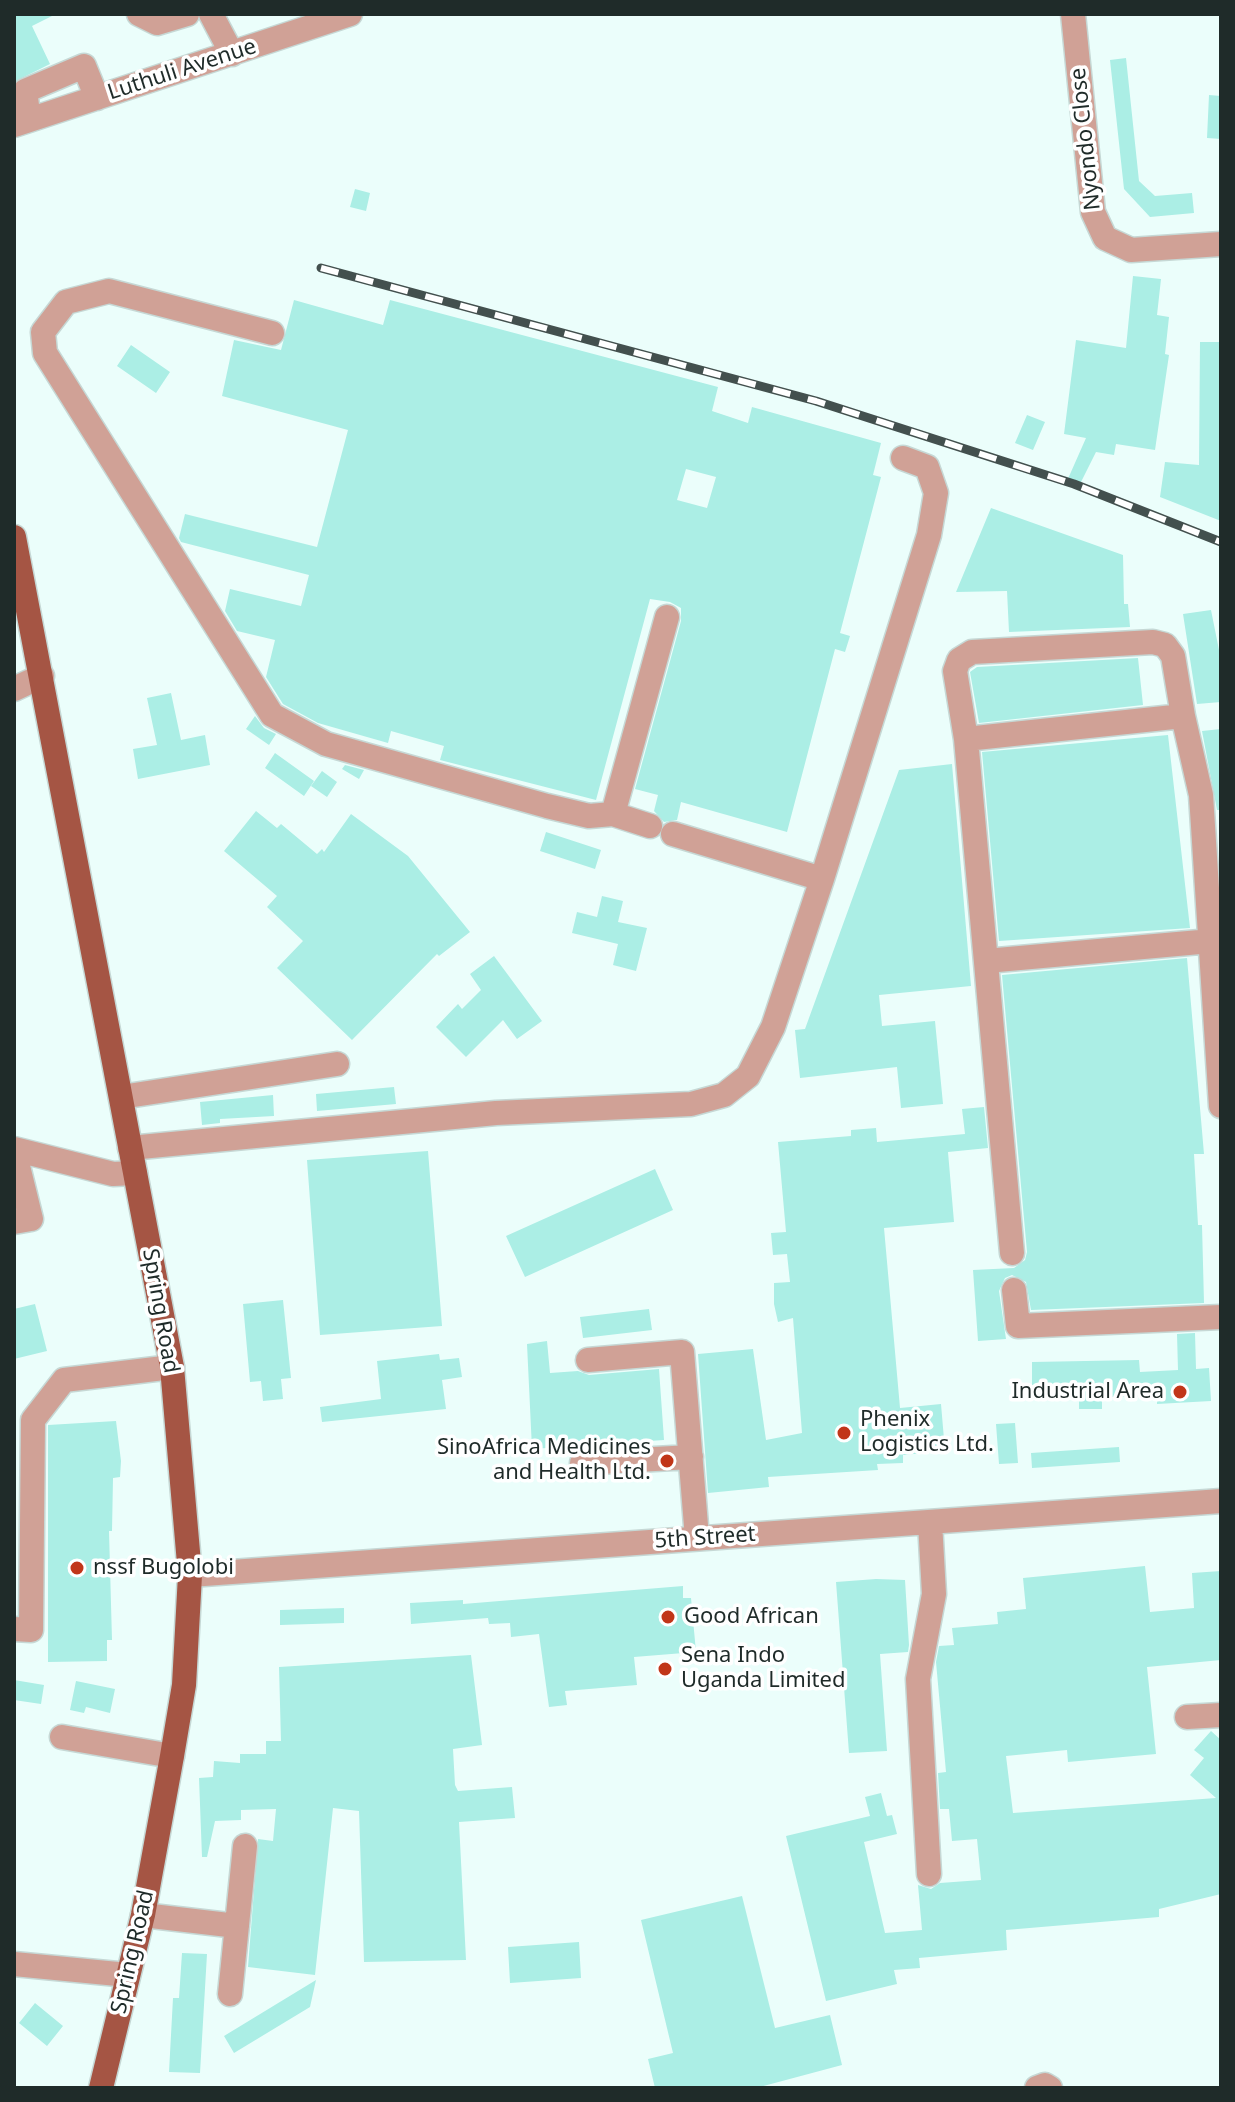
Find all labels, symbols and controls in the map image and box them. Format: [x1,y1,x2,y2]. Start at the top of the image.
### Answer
street label: Luthuli Avenue [104,34,260,106]
street label: Nyondo Close [1065,66,1107,212]
street label: Spring Road [136,1247,184,1375]
place label: Industrial Area [1011,1379,1164,1405]
marker: Industrial Area [1171,1383,1189,1401]
place label: Phenix Logistics Ltd. [860,1407,994,1458]
marker: Phenix Logistics Ltd. [835,1424,853,1442]
place label: SinoAfrica Medicines and Health Ltd. [437,1435,651,1486]
marker: SinoAfrica Medicines and Health Ltd. [658,1452,676,1470]
street label: 5th Street [654,1521,756,1555]
place label: nssf Bugolobi [93,1555,234,1581]
marker: nssf Bugolobi [68,1559,86,1577]
place label: Good African [684,1604,819,1630]
marker: Good African [659,1608,677,1626]
place label: Sena Indo Uganda Limited [681,1643,845,1694]
marker: Sena Indo Uganda Limited [656,1660,674,1678]
street label: Spring Road [106,1888,160,2016]

